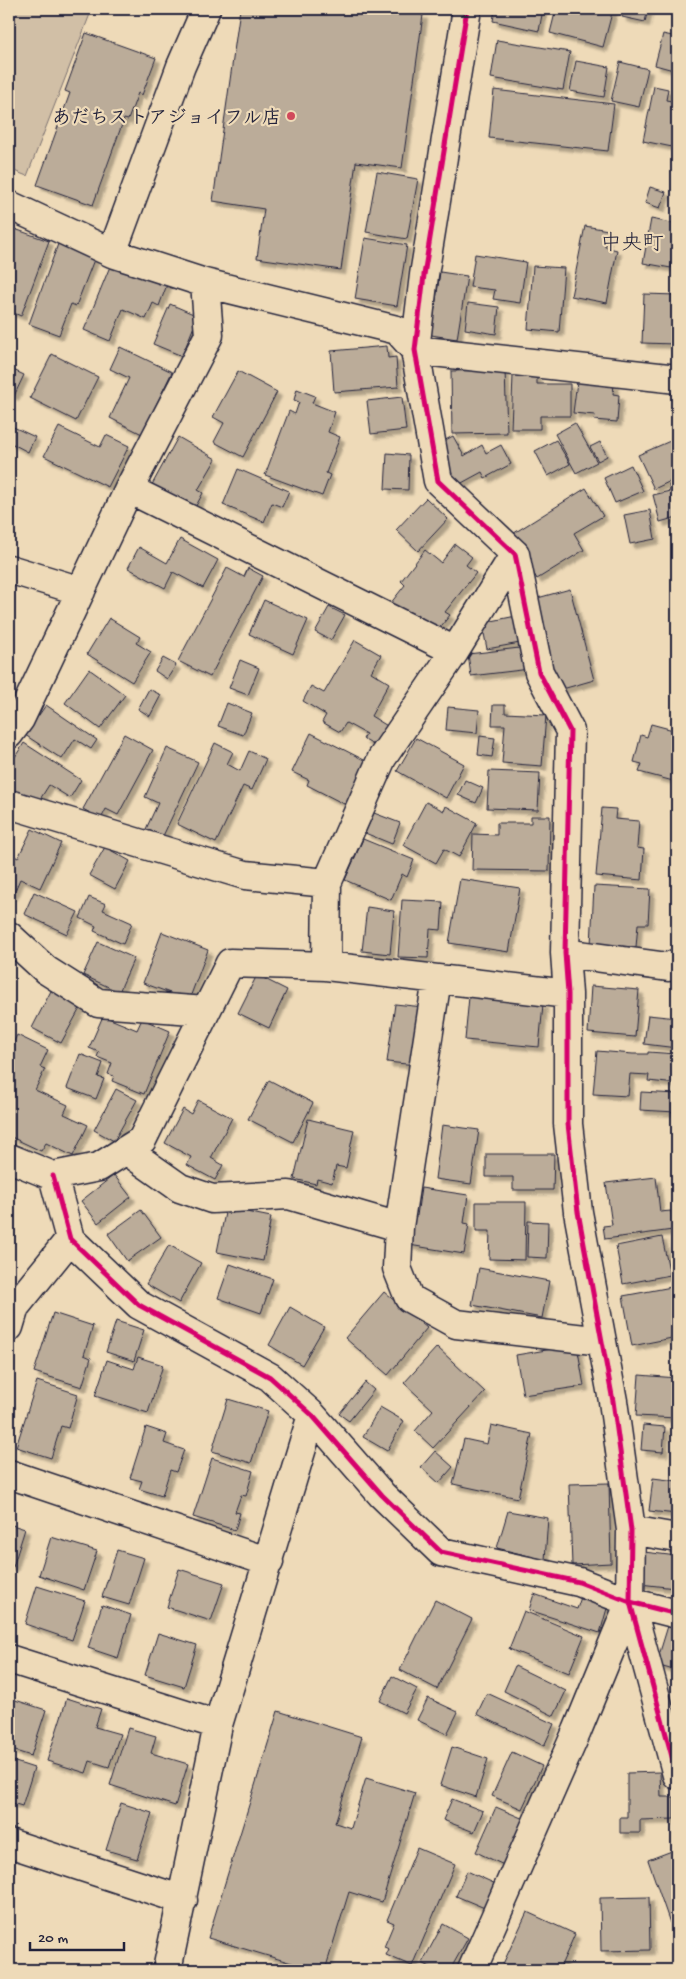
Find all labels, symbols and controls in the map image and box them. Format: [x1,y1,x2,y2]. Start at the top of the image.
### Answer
place label: あだちストアジョイフル店 [52,107,281,131]
marker: あだちストアジョイフル店 [285,110,297,122]
district label: 中央町 [601,231,664,258]
scale bar [30,1919,124,1951]
text: 20 m [38,1930,68,1948]

